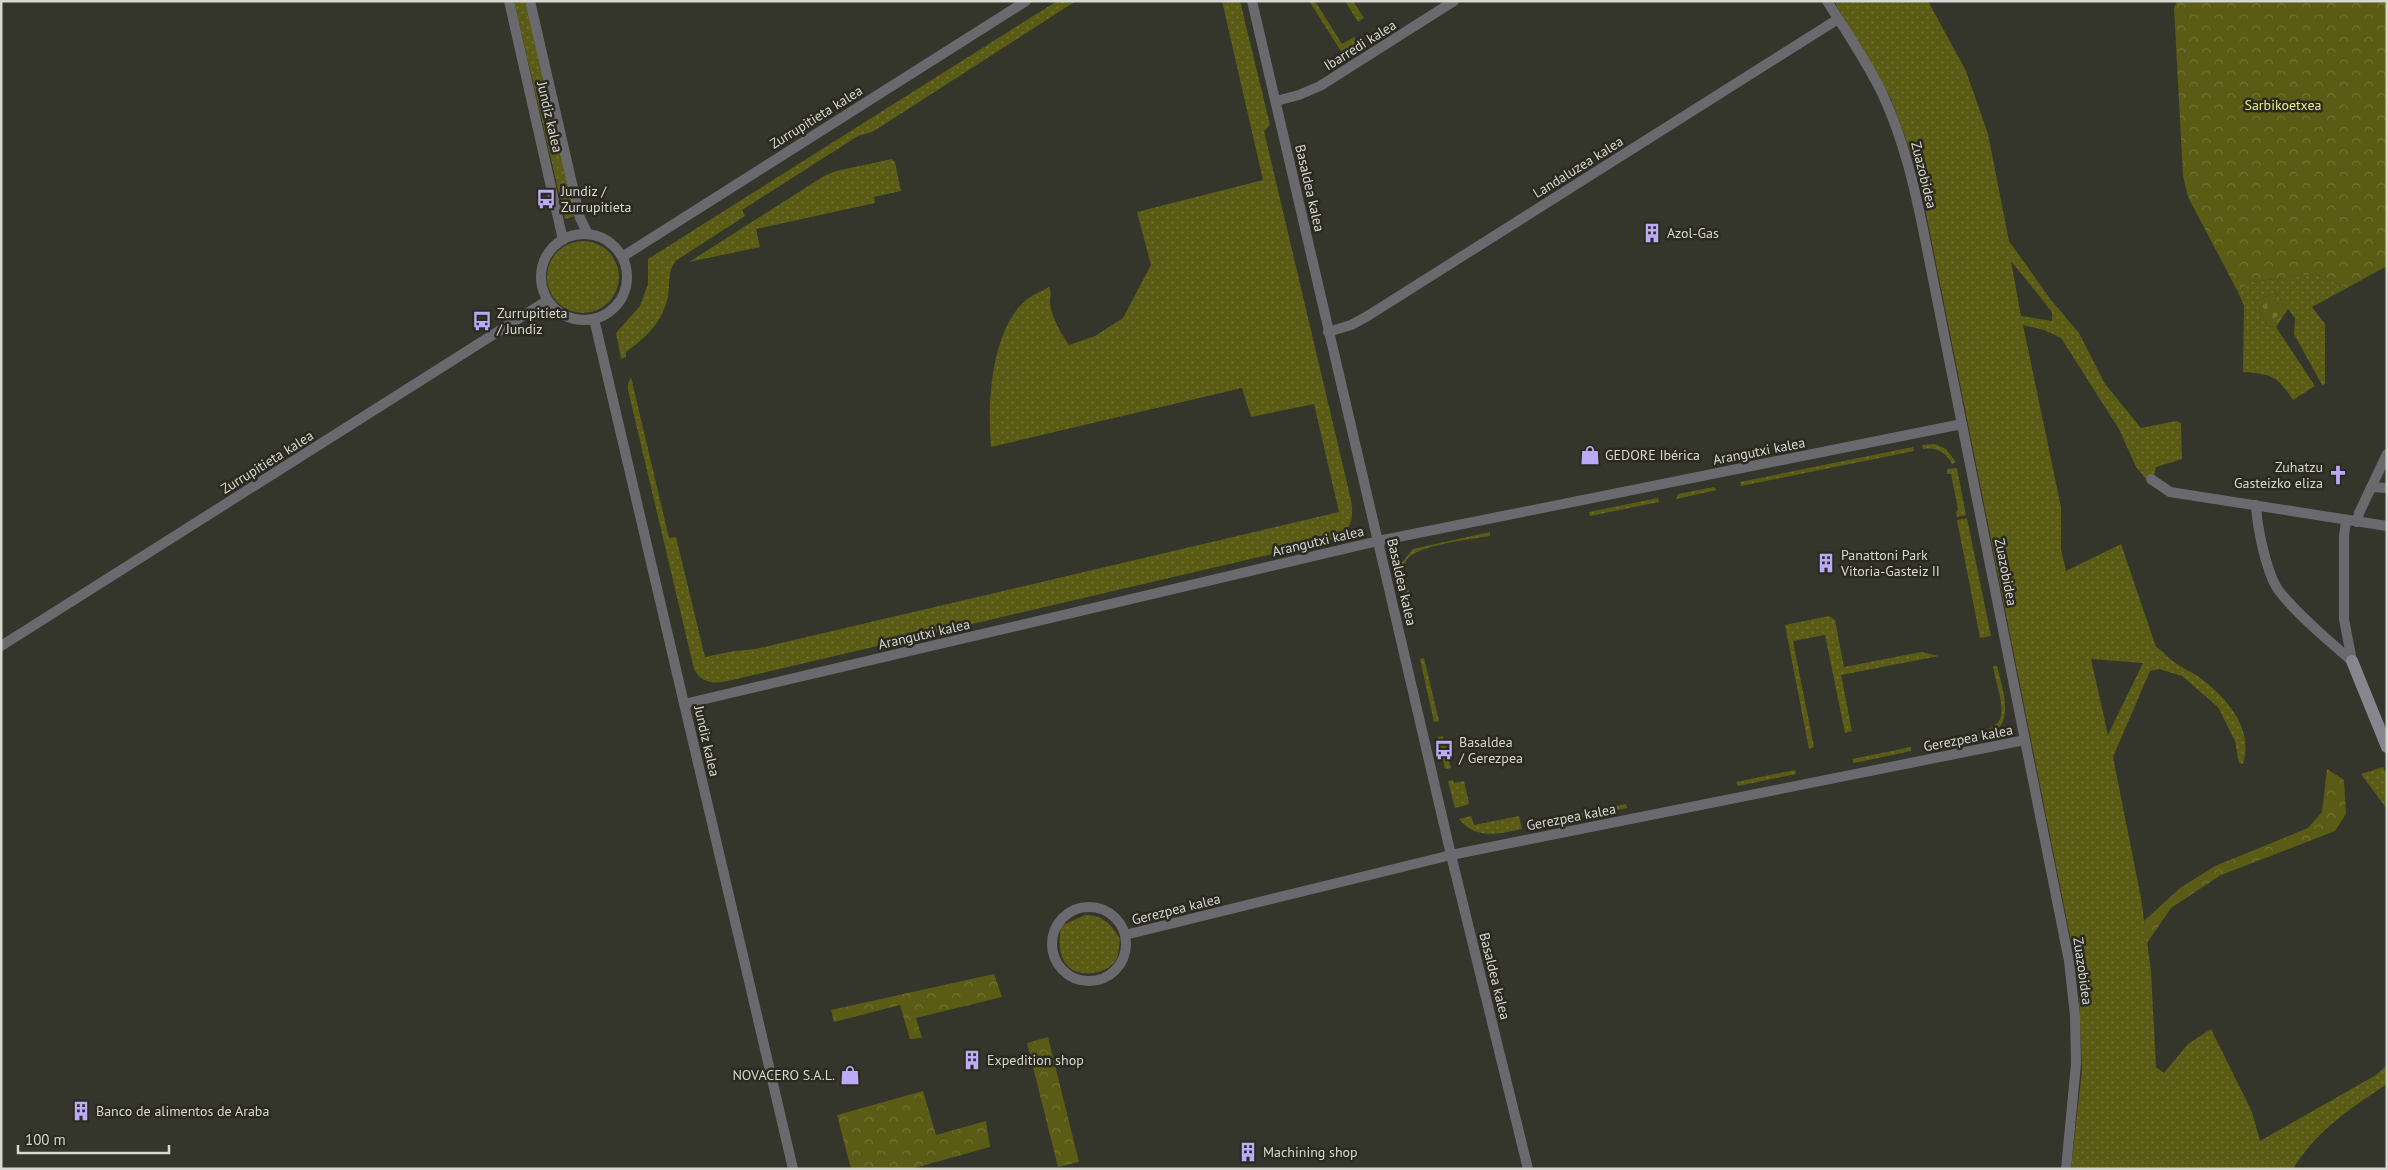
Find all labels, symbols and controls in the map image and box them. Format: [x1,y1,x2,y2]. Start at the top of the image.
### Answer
street label: Ibarredi kalea [1320,16,1400,74]
street label: Jundiz kalea [533,79,567,154]
street label: Zurrupitieta kalea [766,81,866,153]
park label: Sarbikoetxea [2244,96,2322,114]
street label: Landaluzea kalea [1529,132,1627,202]
street label: Zuazobidea [1907,140,1941,210]
street label: Basaldea kalea [1291,143,1329,234]
place label: Jundiz / Zurrupitieta [560,182,632,216]
bus stop icon: Jundiz / Zurrupitieta [535,188,557,210]
building icon: Azol-Gas [1641,222,1663,244]
place label: Azol-Gas [1667,224,1719,242]
place label: Zurrupitieta / Jundiz [496,304,568,338]
bus stop icon: Zurrupitieta / Jundiz [471,310,493,332]
street label: Zurrupitieta kalea [217,426,317,498]
street label: Arangutxi kalea [1711,433,1807,469]
shop icon: GEDORE Ibérica [1579,444,1601,466]
place label: GEDORE Ibérica [1605,446,1700,464]
place label: Zuhatzu Gasteizko eliza [2234,458,2323,492]
church icon: Zuhatzu Gasteizko eliza [2327,464,2349,486]
street label: Arangutxi kalea [1270,522,1366,560]
street label: Basaldea kalea [1383,537,1421,628]
street label: Zuazobidea [1991,537,2021,607]
place label: Panattoni Park Vitoria-Gasteiz II [1840,546,1940,580]
building icon: Panattoni Park Vitoria-Gasteiz II [1815,552,1837,574]
street label: Arangutxi kalea [876,615,972,653]
street label: Jundiz kalea [690,703,724,778]
street label: Gerezpea kalea [1922,720,2014,756]
place label: Basaldea / Gerezpea [1458,733,1523,767]
bus stop icon: Basaldea / Gerezpea [1433,739,1455,761]
street label: Gerezpea kalea [1525,799,1617,835]
street label: Gerezpea kalea [1130,889,1222,929]
street label: Basaldea kalea [1475,931,1515,1021]
street label: Zuazobidea [2069,936,2097,1006]
building icon: Expedition shop [961,1049,983,1071]
place label: Expedition shop [987,1051,1084,1069]
shop icon: NOVACERO S.A.L. [839,1064,861,1086]
place label: NOVACERO S.A.L. [732,1066,835,1084]
building icon: Banco de alimentos de Araba [70,1100,92,1122]
place label: Banco de alimentos de Araba [96,1102,269,1120]
scale bar [18,1122,169,1154]
text: 100 m [25,1130,66,1149]
building icon: Machining shop [1237,1141,1259,1163]
place label: Machining shop [1263,1143,1358,1161]

